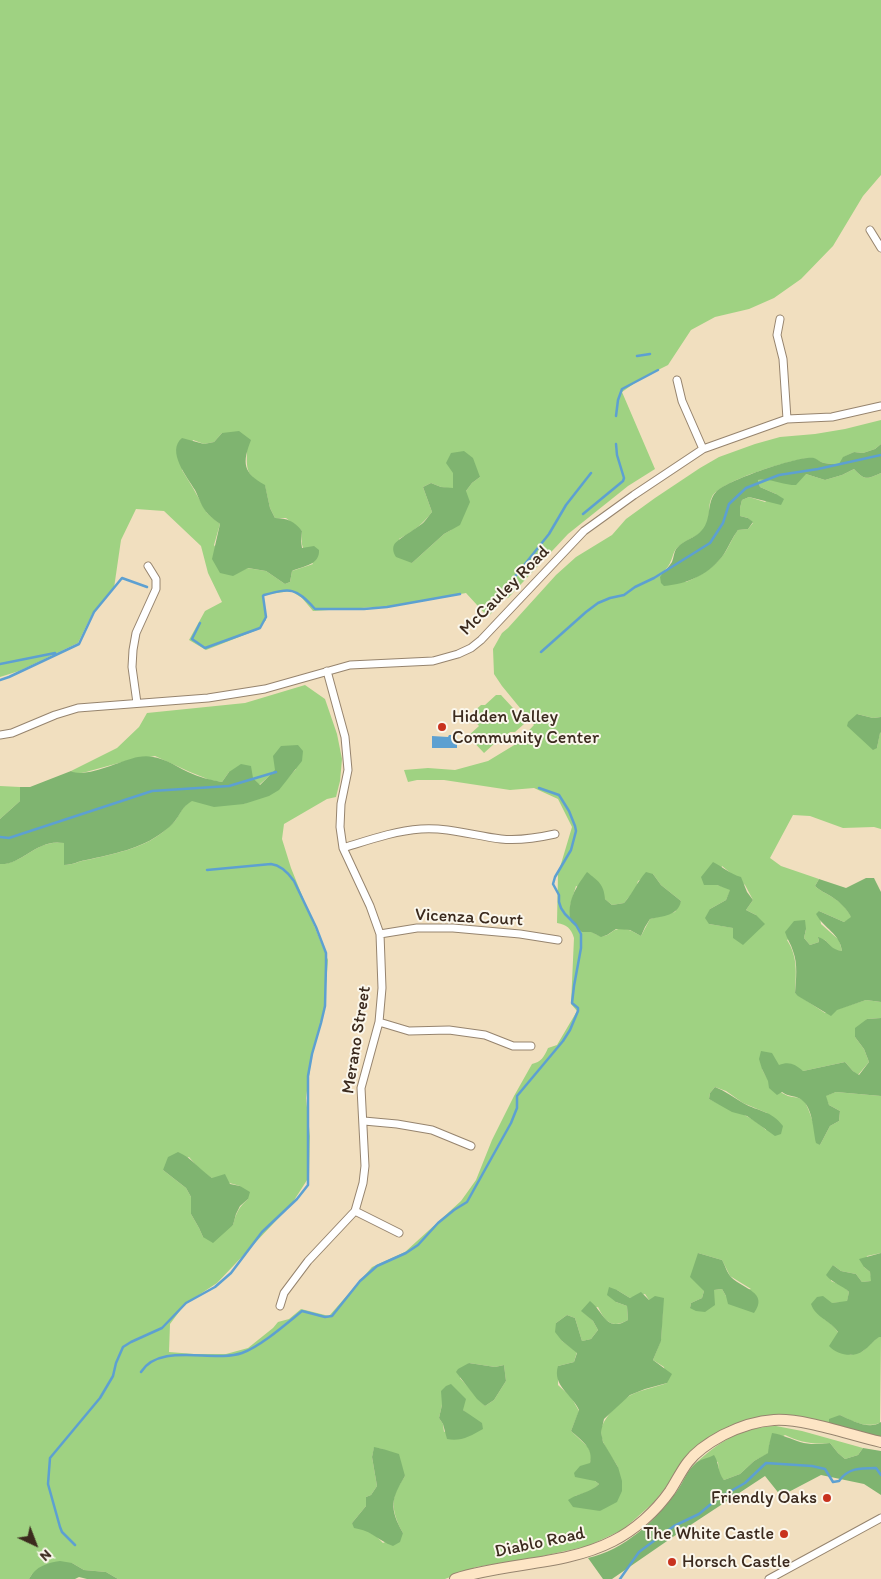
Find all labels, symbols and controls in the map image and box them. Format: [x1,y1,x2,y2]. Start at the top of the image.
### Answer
street label: McCauley Road [455,541,555,641]
place label: Hidden Valley Community Center [452,706,599,749]
marker: Hidden Valley Community Center [436,721,448,733]
street label: Vicenza Court [414,904,524,932]
street label: Merano Street [338,984,376,1096]
place label: Friendly Oaks [711,1487,817,1509]
marker: Friendly Oaks [821,1492,833,1504]
north arrow [10,1519,60,1569]
street label: Diablo Road [493,1523,587,1563]
place label: The White Castle [643,1523,774,1545]
marker: The White Castle [778,1528,790,1540]
text: N [36,1546,55,1565]
place label: Horsch Castle [682,1551,790,1573]
marker: Horsch Castle [666,1556,678,1568]

